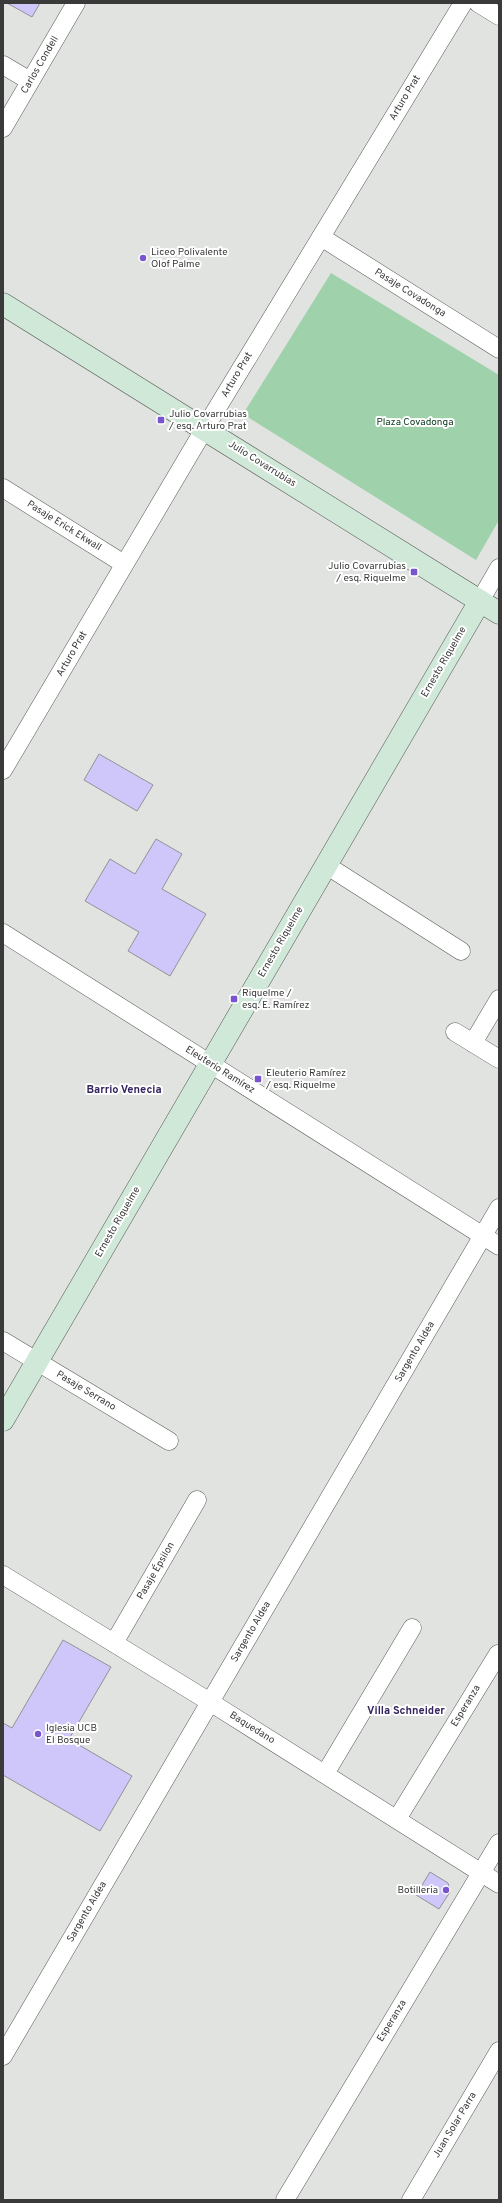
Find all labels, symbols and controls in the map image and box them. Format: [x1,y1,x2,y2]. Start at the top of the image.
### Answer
street label: Carlos Condell [18,34,62,96]
street label: Arturo Prat [386,73,424,123]
place label: Liceo Polivalente Olof Palme [151,246,228,271]
marker: Liceo Polivalente Olof Palme [138,253,148,263]
street label: Pasaje Covadonga [372,266,448,320]
street label: Arturo Prat [218,350,256,400]
place label: Julio Covarrubias / esq. Arturo Prat [168,408,247,433]
marker: Julio Covarrubias / esq. Arturo Prat [156,415,166,425]
park label: Plaza Covadonga [376,416,454,429]
street label: Julio Covarrubias [226,438,299,490]
street label: Pasaje Erick Ekwall [24,498,104,554]
place label: Julio Covarrubias / esq. Riquelme [328,560,406,585]
marker: Julio Covarrubias / esq. Riquelme [409,567,419,577]
street label: Ernesto Riquelme [419,624,469,700]
street label: Arturo Prat [54,629,90,679]
street label: Ernesto Riquelme [256,904,306,980]
place label: Riquelme / esq. E. Ramírez [242,987,310,1012]
marker: Riquelme / esq. E. Ramírez [229,994,239,1004]
street label: Eleuterio Ramírez [183,1043,257,1097]
place label: Eleuterio Ramírez / esq. Riquelme [265,1067,346,1092]
marker: Eleuterio Ramírez / esq. Riquelme [253,1074,263,1084]
district label: Barrio Venecia [86,1083,162,1097]
street label: Ernesto Riquelme [93,1184,143,1260]
street label: Sargento Aldea [392,1319,438,1385]
street label: Pasaje Serrano [54,1368,119,1414]
street label: Pasaje Épsilon [134,1540,178,1602]
street label: Sargento Aldea [228,1599,274,1665]
street label: Esperanza [448,1683,484,1729]
district label: Villa Schneider [367,1704,445,1718]
street label: Baquedano [227,1709,278,1747]
place label: Iglesia UCB El Bosque [46,1722,97,1747]
marker: Iglesia UCB El Bosque [33,1729,43,1739]
street label: Sargento Aldea [64,1879,110,1945]
place label: Botilleria [397,1884,438,1897]
marker: Botilleria [441,1885,451,1895]
street label: Esperanza [374,1998,410,2044]
street label: Juan Solar Parra [430,2090,480,2160]

